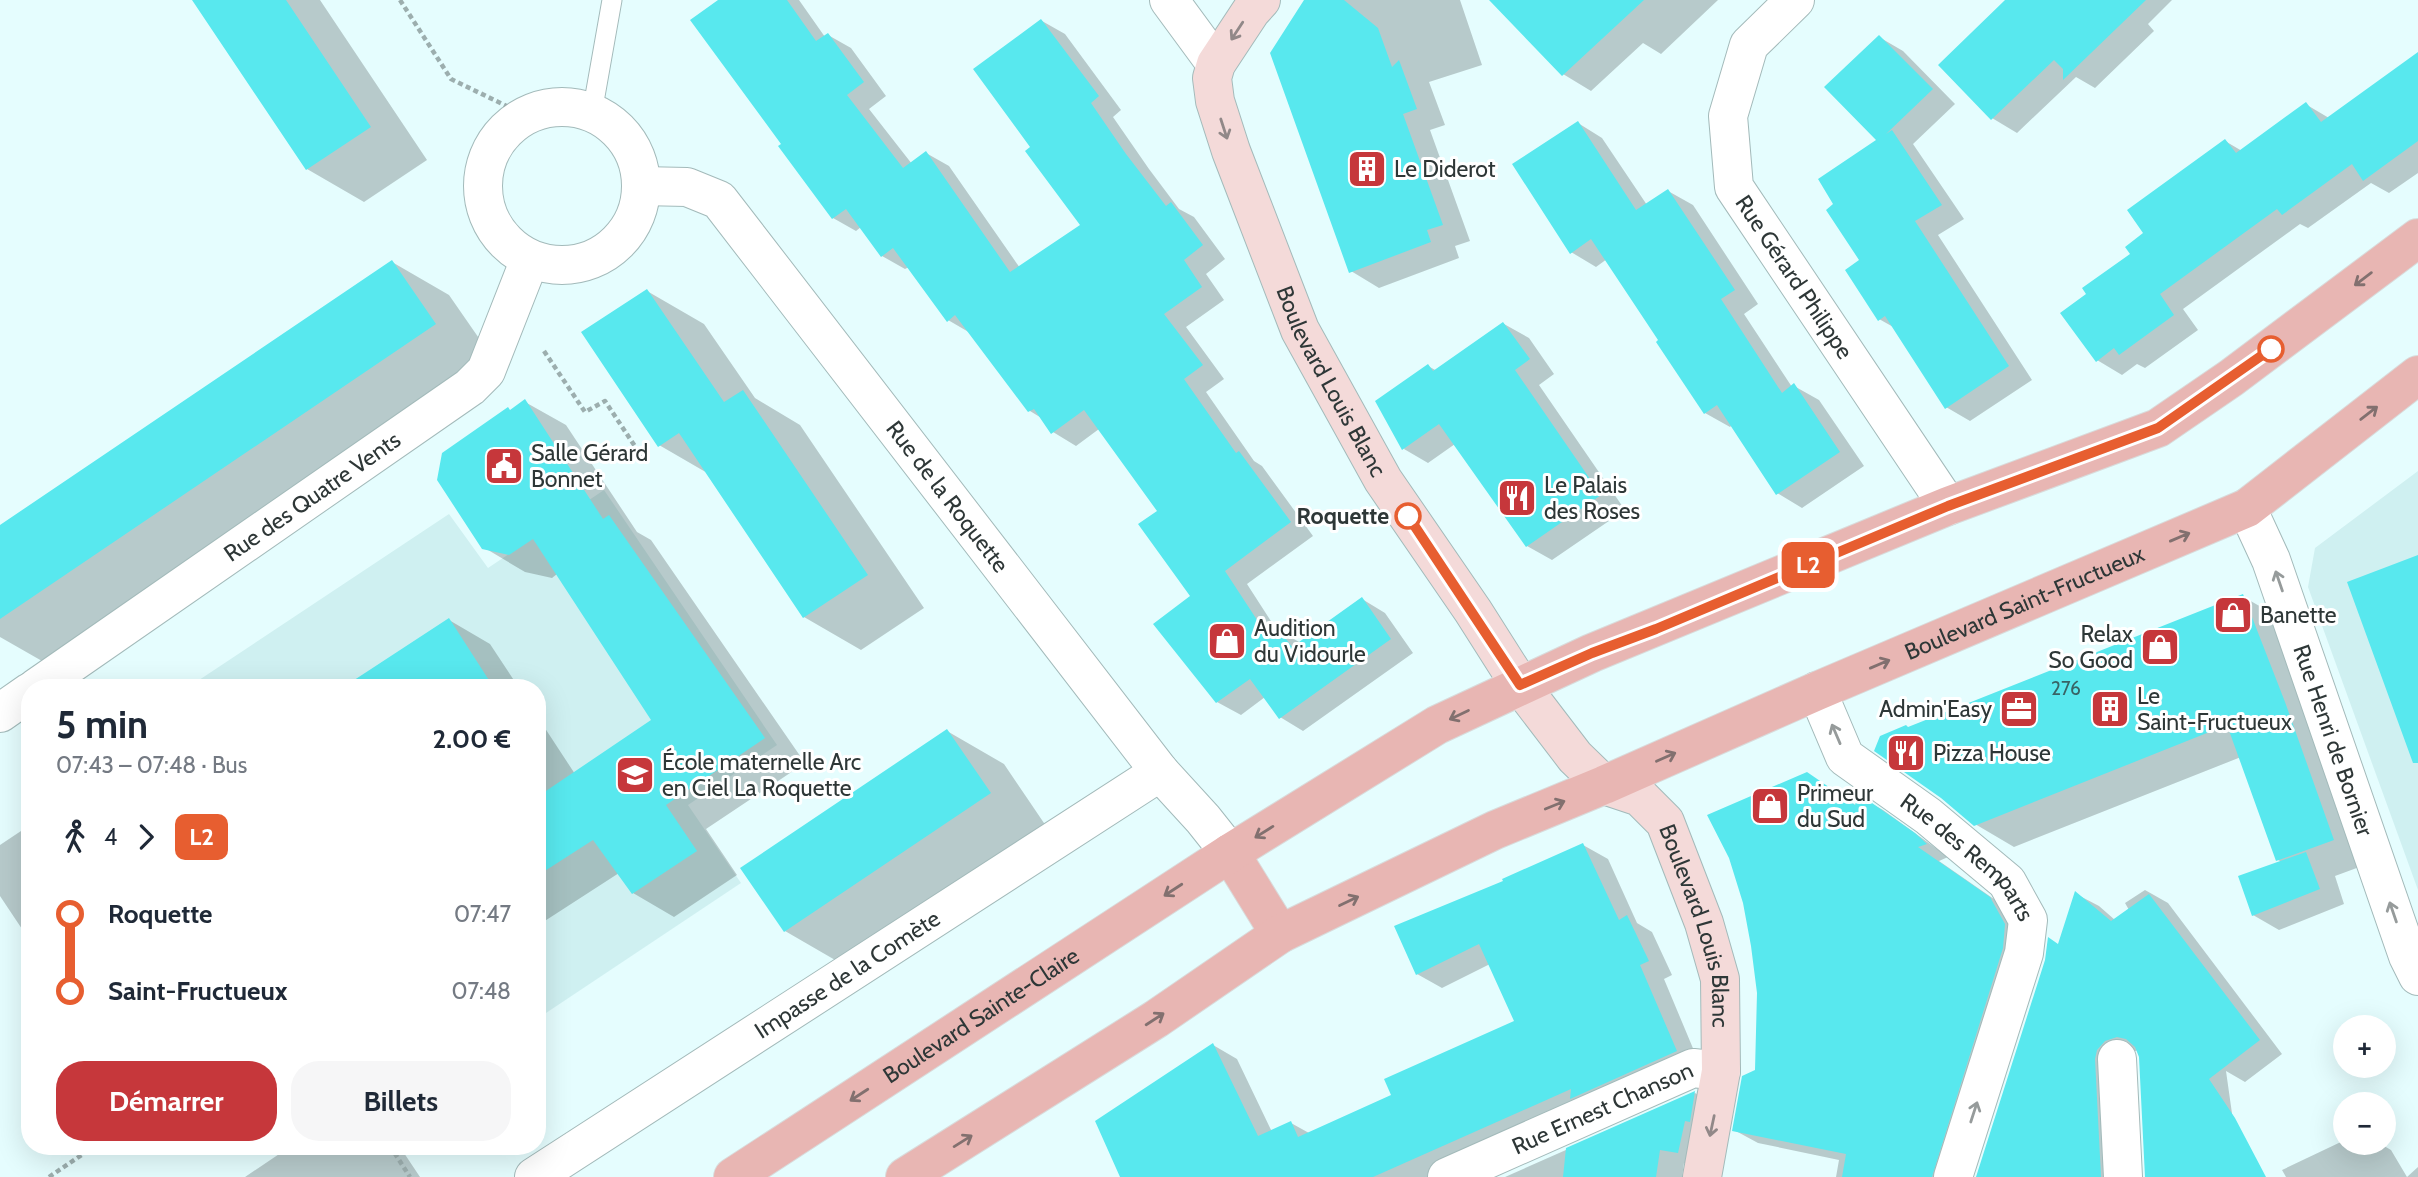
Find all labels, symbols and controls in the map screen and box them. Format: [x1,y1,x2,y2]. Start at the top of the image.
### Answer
one-way arrow [1230,21,1245,40]
one-way arrow [1219,118,1232,140]
building icon: Le Diderot [1346,148,1388,190]
place label: Le Diderot [1394,155,1496,183]
street label: Rue Gérard Philippe [1730,190,1859,364]
one-way arrow [2355,272,2373,287]
street label: Boulevard Louis Blanc [1270,282,1392,481]
unlabelled marker [2258,336,2284,362]
one-way arrow [2359,406,2377,421]
street label: Rue de la Roquette [880,415,1015,578]
street label: Rue des Quatre Vents [218,426,406,567]
place label: Salle Gérard Bonnet [531,439,648,493]
public building icon: Salle Gérard Bonnet [483,445,525,487]
place label: Le Palais des Roses [1544,471,1640,525]
restaurant icon: Le Palais des Roses [1496,477,1538,519]
place label: Roquette [1297,502,1389,530]
marker: Roquette [1395,503,1421,529]
one-way arrow [2168,530,2190,543]
street label: Boulevard Saint-Fructueux [1900,539,2149,666]
line badge: L2 [1776,542,1840,588]
text: L2 [1796,550,1820,579]
one-way arrow [2272,571,2284,593]
shop icon: Banette [2212,594,2254,636]
place label: Banette [2260,601,2337,629]
place label: Audition du Vidourle [1254,614,1366,668]
shop icon: Audition du Vidourle [1206,620,1248,662]
place label: Relax So Good [2048,620,2133,674]
shop icon: Relax So Good [2139,626,2181,668]
street label: Rue Henri de Bornier [2287,641,2380,840]
one-way arrow [1869,657,1890,670]
house number: 276 [2051,677,2081,700]
place label: Le Saint-Fructueux [2137,682,2292,736]
office icon: Admin'Easy [1998,688,2040,730]
building icon: Le Saint-Fructueux [2089,688,2131,730]
place label: Admin'Easy [1879,695,1992,723]
text: 5 min [56,701,148,748]
one-way arrow [1449,709,1470,722]
text: 2.00 € [432,723,511,755]
one-way arrow [1828,724,1841,746]
restaurant icon: Pizza House [1885,732,1927,774]
place label: Pizza House [1933,739,2051,767]
place label: École maternelle Arc en Ciel La Roquette [662,747,861,802]
one-way arrow [1655,750,1677,763]
text: 07:43 – 07:48 · Bus [56,751,247,779]
school or university icon: École maternelle Arc en Ciel La Roquette [614,754,656,796]
place label: Primeur du Sud [1797,779,1874,833]
shop icon: Primeur du Sud [1749,785,1791,827]
street label: Rue des Remparts [1895,787,2040,926]
one-way arrow [1544,798,1566,811]
icon: walk [56,818,94,856]
icon: forward [127,818,165,856]
street label: Boulevard Louis Blanc [1653,820,1735,1028]
text: L2 [189,822,214,851]
text: 4 [104,823,117,851]
one-way arrow [1254,826,1274,840]
one-way arrow [1163,884,1183,898]
one-way arrow [1338,894,1359,907]
text: Roquette [108,898,213,930]
text: 07:47 [454,900,511,928]
one-way arrow [2386,902,2398,924]
street label: Impasse de la Comète [749,904,945,1045]
street label: Boulevard Sainte-Claire [878,941,1084,1089]
text: Saint-Fructueux [108,975,288,1007]
text: 07:48 [452,977,511,1005]
one-way arrow [1145,1012,1164,1026]
map controls [2333,1015,2396,1155]
button: + [2333,1015,2396,1078]
street label: Rue Ernest Chanson [1508,1056,1697,1160]
button: Démarrer [56,1061,277,1141]
button: Billets [291,1061,511,1141]
one-way arrow [850,1087,869,1102]
button: − [2333,1092,2396,1155]
one-way arrow [1968,1101,1981,1123]
one-way arrow [1705,1114,1719,1137]
one-way arrow [952,1133,972,1147]

